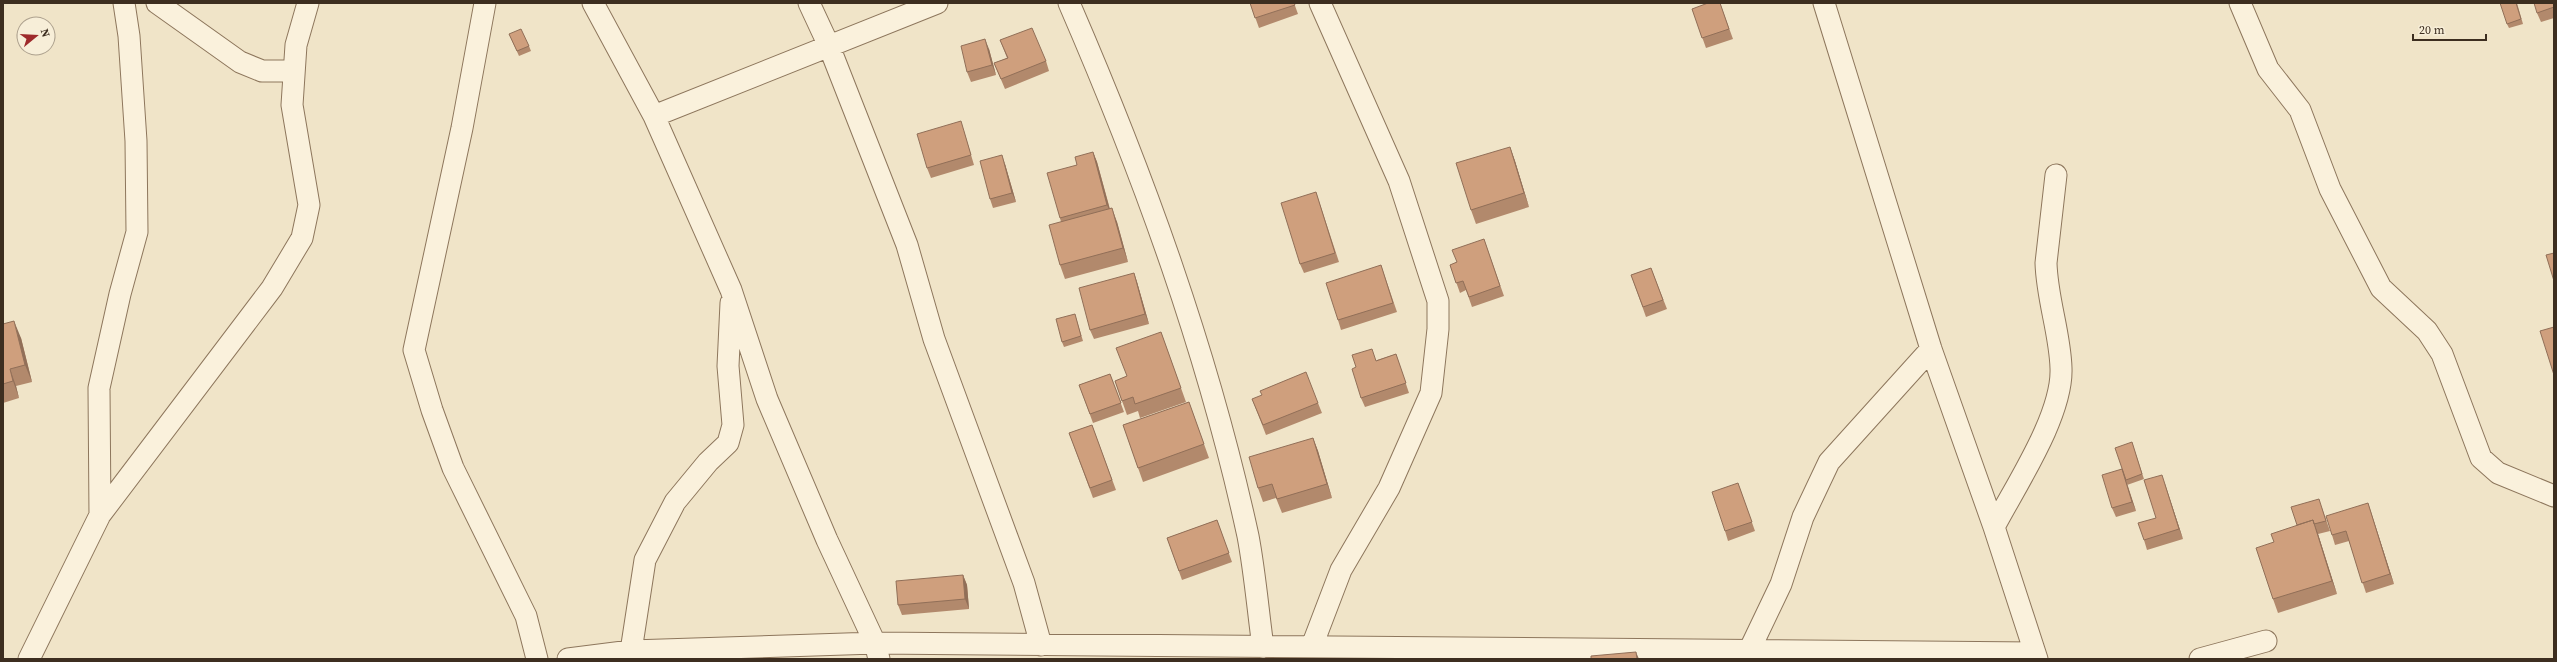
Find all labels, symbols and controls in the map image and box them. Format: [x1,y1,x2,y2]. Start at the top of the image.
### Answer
north arrow [16,16,56,56]
scale bar [2413,16,2486,42]
text: 20 m [2419,22,2445,38]
text: N [37,27,53,39]

